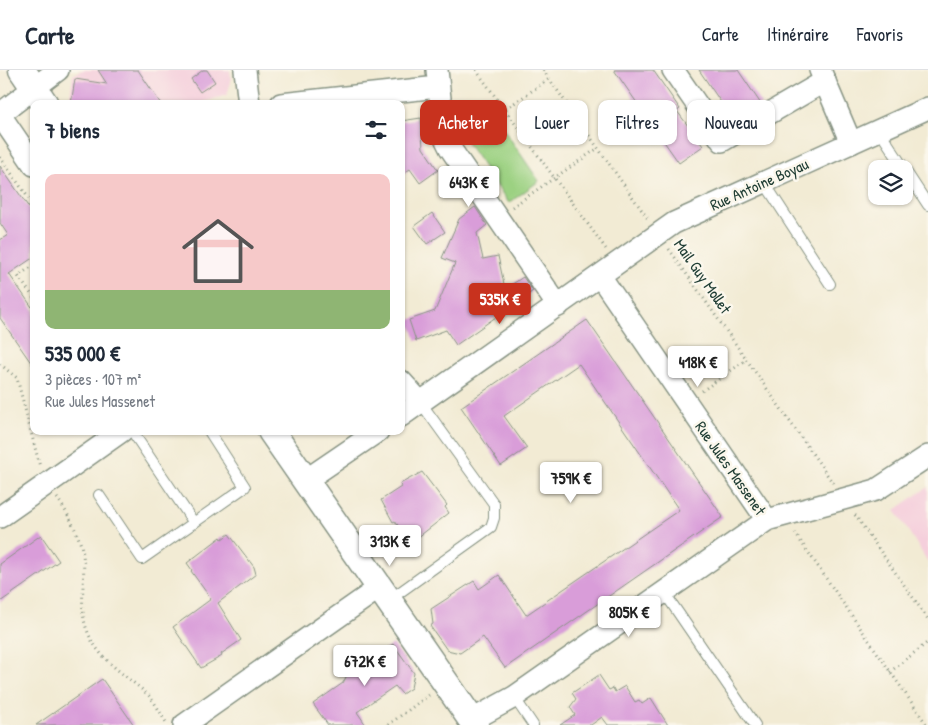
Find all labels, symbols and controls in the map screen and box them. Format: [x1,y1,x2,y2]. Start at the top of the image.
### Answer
text: Carte [25,19,75,51]
text: Carte [702,22,739,47]
text: Itinéraire [767,22,829,47]
text: Favoris [857,22,903,47]
chip: Acheter [420,100,507,145]
chip: Louer [517,100,588,145]
chip: Filtres [598,100,677,145]
chip: Nouveau [687,100,775,145]
text: 7 biens [45,116,100,145]
icon: filters [362,116,390,144]
street label: Rue Antoine Boyau [706,152,812,216]
map controls [868,160,913,205]
button: layers [868,160,913,205]
pin: 643K € [428,166,510,208]
text: 643K € [449,171,489,193]
icon: home [173,206,263,296]
street label: Mail Guy Mollet [669,234,737,318]
pin: 535K € [459,282,541,325]
text: 535K € [480,288,520,310]
text: 535 000 € [45,339,120,368]
pin: 418K € [657,346,739,388]
text: 418K € [679,351,717,373]
text: 3 pièces · 107 m² [45,368,141,390]
text: Rue Jules Massenet [45,390,155,412]
street label: Rue Jules Massenet [690,417,772,520]
pin: 759K € [530,462,612,504]
text: 759K € [551,467,591,489]
pin: 313K € [349,524,431,567]
text: 313K € [370,530,410,552]
pin: 805K € [588,596,670,638]
text: 805K € [609,601,649,623]
pin: 672K € [324,644,406,687]
text: 672K € [344,650,386,672]

